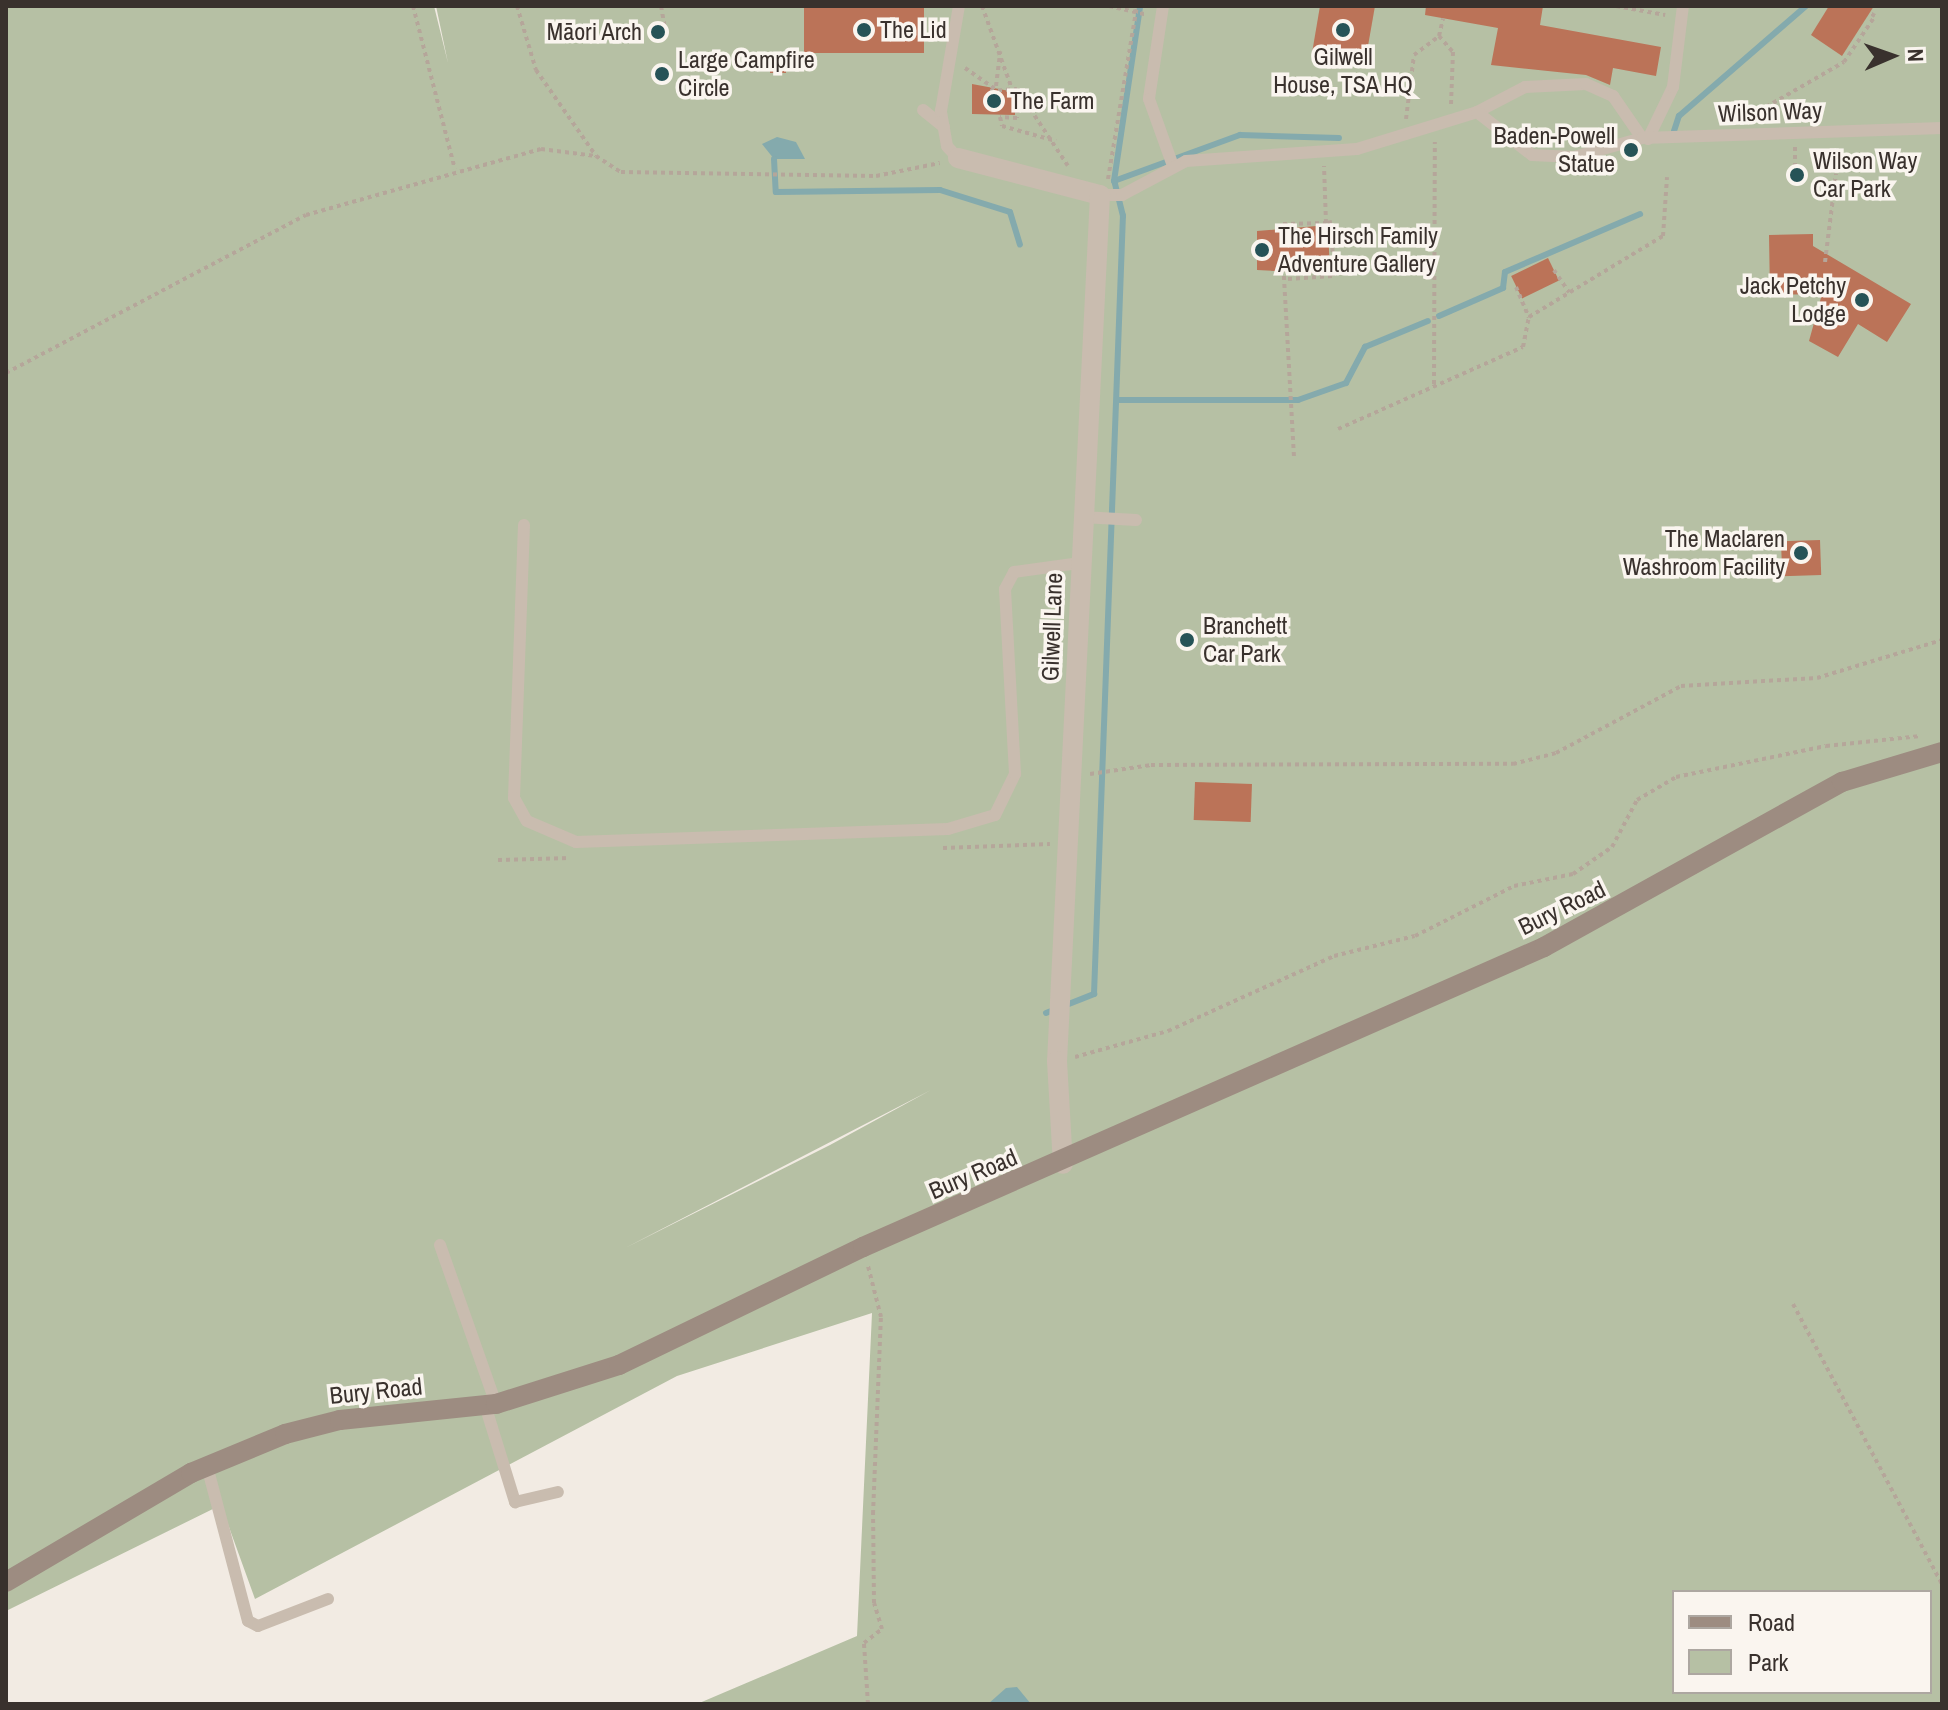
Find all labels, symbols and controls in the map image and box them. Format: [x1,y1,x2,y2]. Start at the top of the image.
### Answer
place label: The Lid [880,16,947,44]
north arrow [1852,16,1932,96]
place label: Māori Arch [546,18,642,46]
marker: The Lid [855,21,873,39]
marker: Gilwell House, TSA HQ [1334,21,1352,39]
marker: Māori Arch [649,23,667,41]
place label: Gilwell House, TSA HQ [1272,43,1414,99]
place label: Large Campfire Circle [678,46,815,102]
text: N [1901,48,1931,62]
marker: Large Campfire Circle [653,65,671,83]
place label: The Farm [1010,87,1094,115]
marker: The Farm [985,92,1003,110]
street label: Wilson Way [1717,96,1823,128]
place label: Baden-Powell Statue [1494,122,1615,178]
marker: Baden-Powell Statue [1622,141,1640,159]
place label: Wilson Way Car Park [1813,147,1917,203]
marker: Wilson Way Car Park [1788,166,1806,184]
place label: The Hirsch Family Adventure Gallery [1278,222,1438,278]
marker: The Hirsch Family Adventure Gallery [1253,241,1271,259]
place label: Jack Petchy Lodge [1740,272,1846,328]
marker: Jack Petchy Lodge [1853,291,1871,309]
place label: The Maclaren Washroom Facility [1623,525,1785,581]
marker: The Maclaren Washroom Facility [1792,544,1810,562]
street label: Gilwell Lane [1036,572,1068,682]
place label: Branchett Car Park [1203,612,1287,668]
marker: Branchett Car Park [1178,631,1196,649]
street label: Bury Road [1514,875,1610,941]
street label: Bury Road [925,1143,1021,1205]
street label: Bury Road [328,1372,424,1410]
legend [1672,1590,1932,1694]
text: Road [1748,1606,1795,1638]
text: Park [1748,1646,1788,1678]

